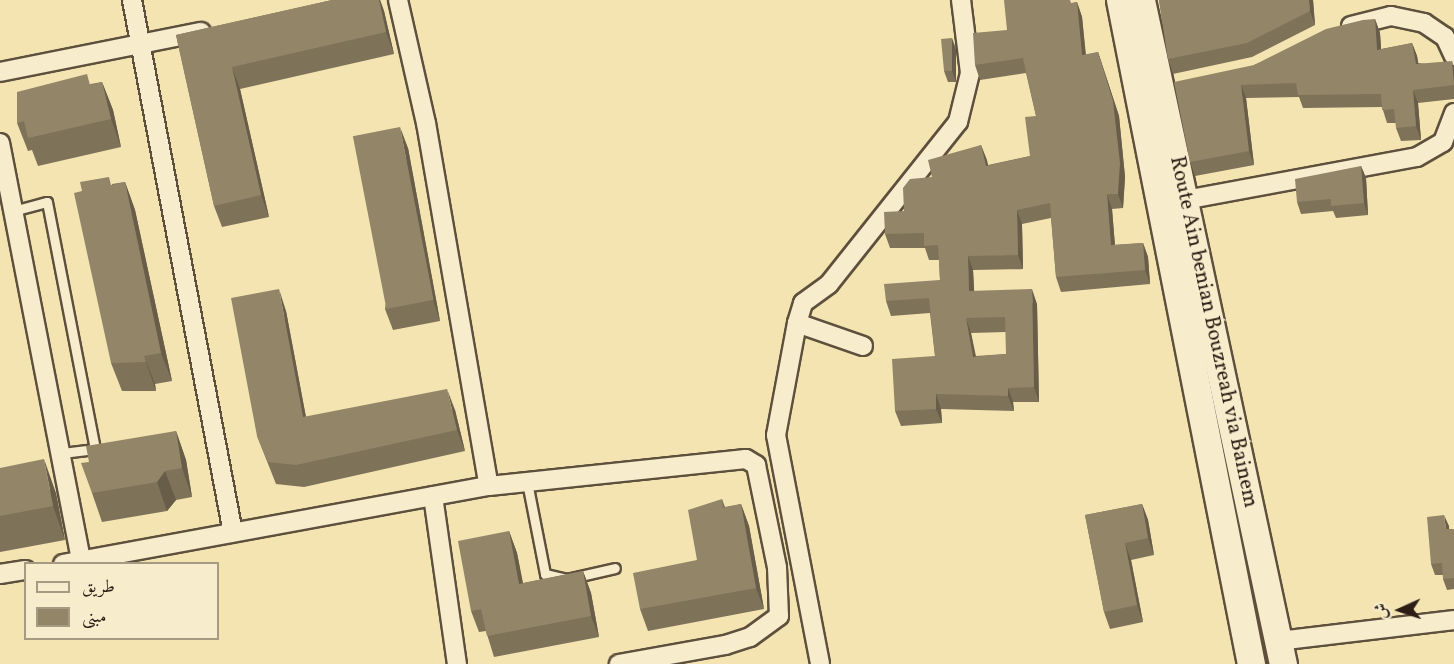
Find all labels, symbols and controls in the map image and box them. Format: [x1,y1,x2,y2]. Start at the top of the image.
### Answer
street label: Route Ain benian Bouzreah via Bainem [1163,154,1263,510]
legend [24,562,219,640]
text: طريق [82,575,115,600]
north arrow [1370,580,1430,640]
text: ش [1371,602,1393,619]
text: مبنى [82,605,107,630]

